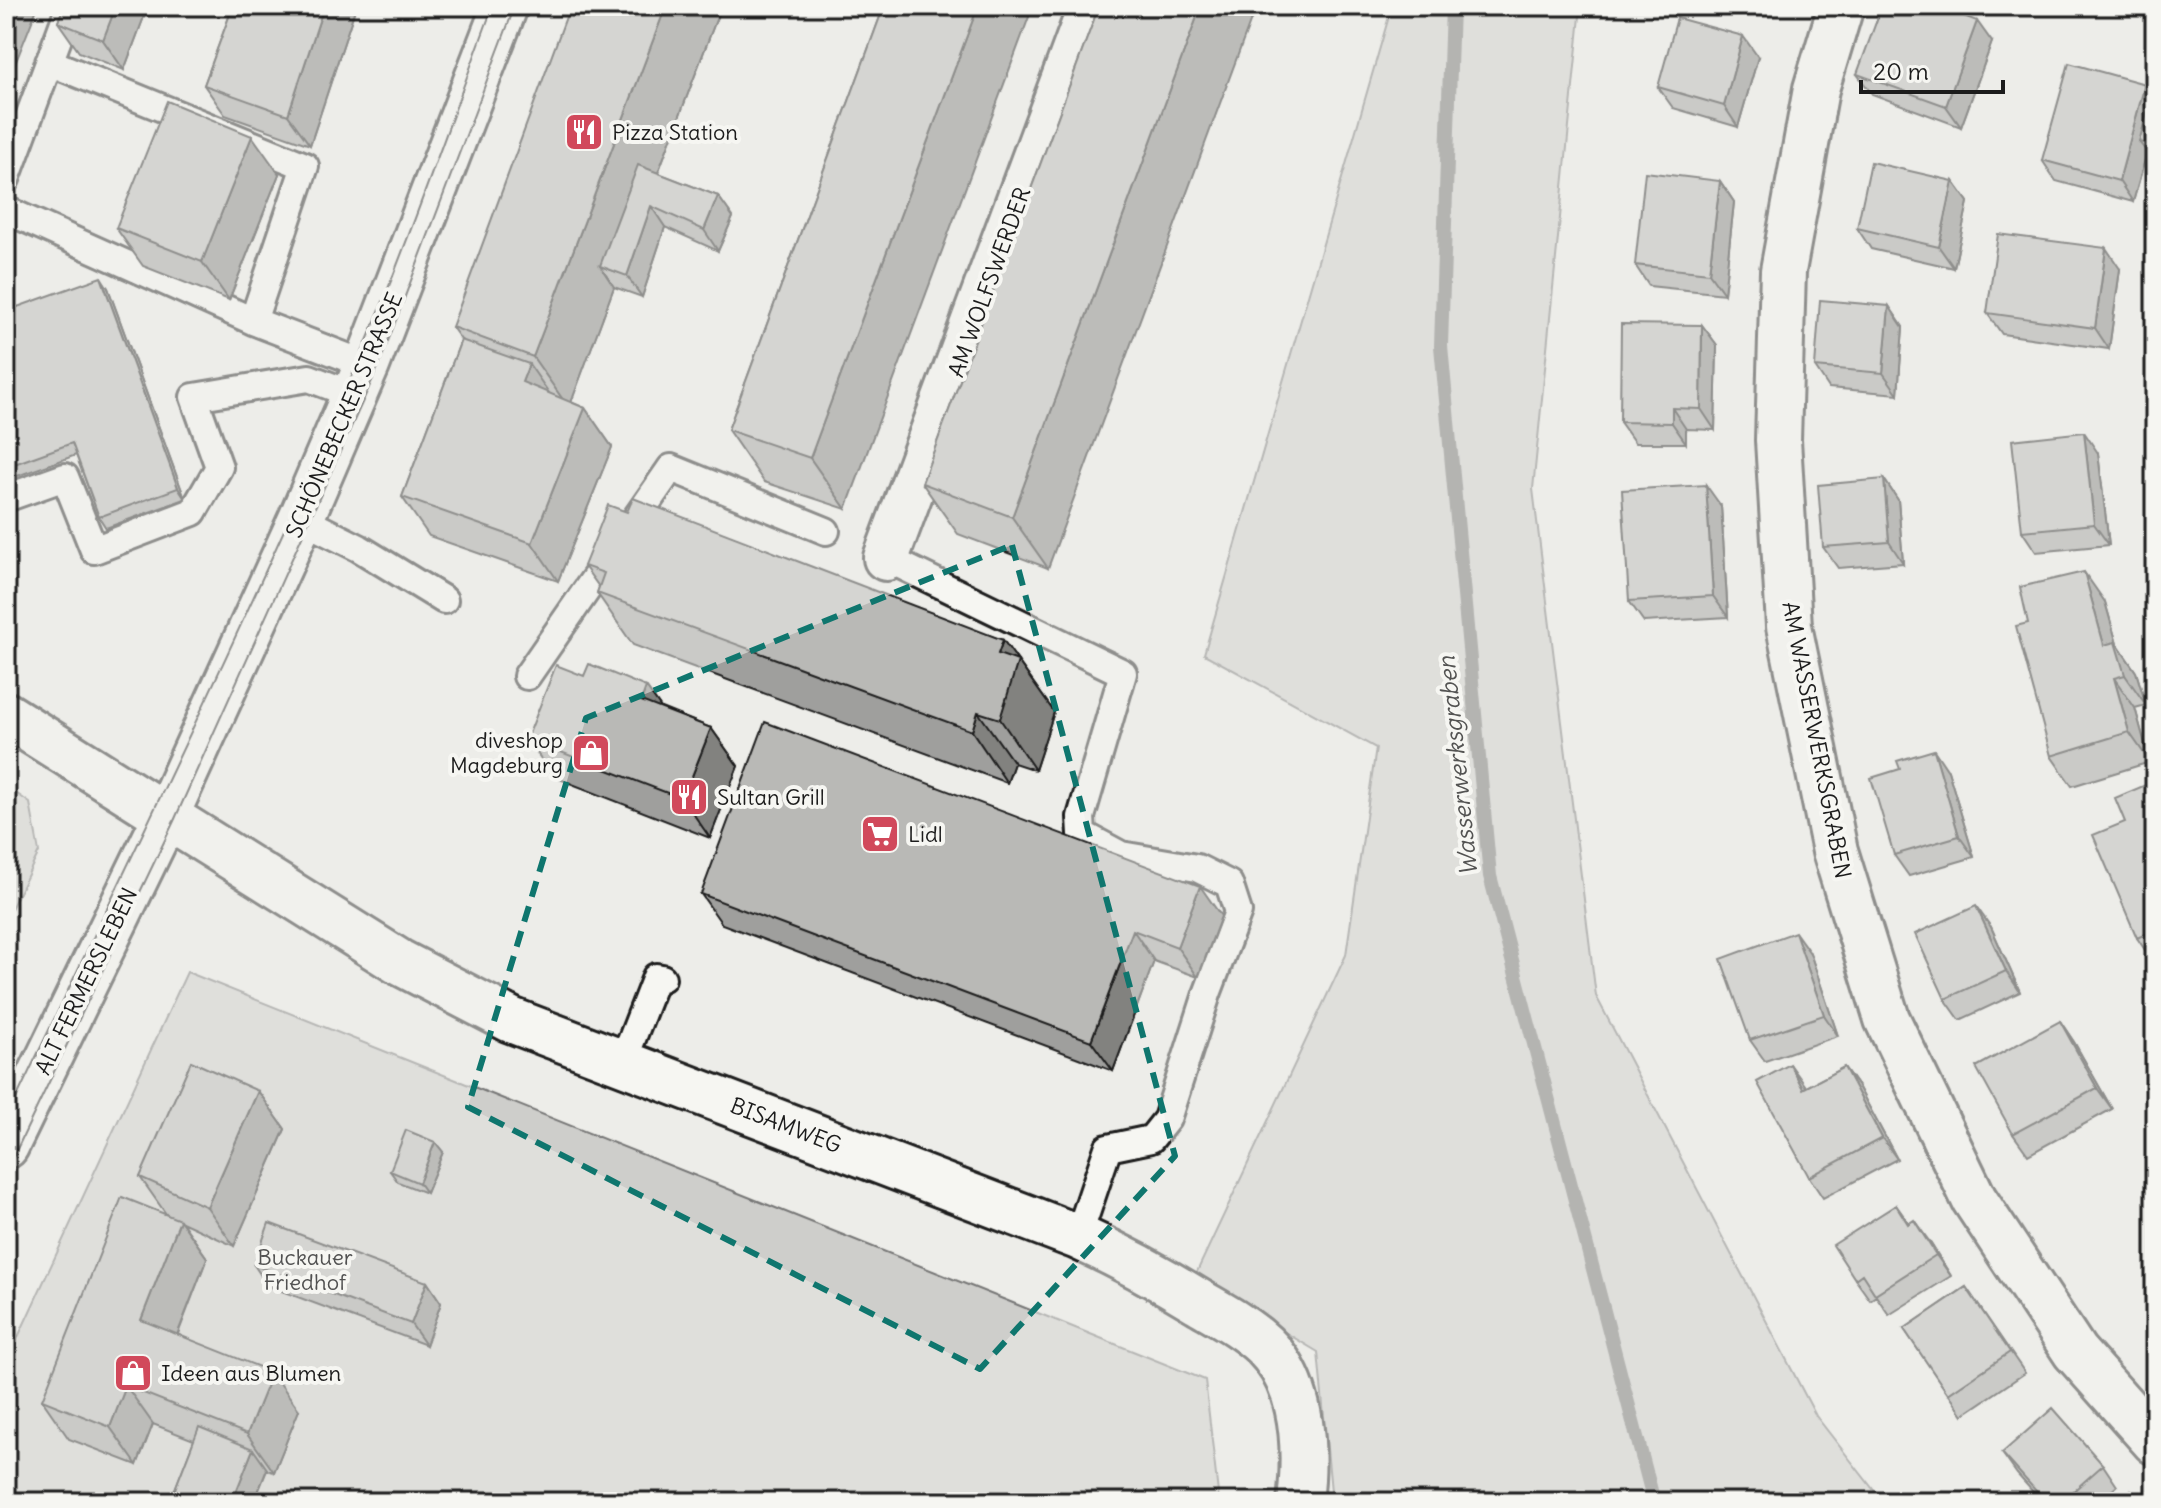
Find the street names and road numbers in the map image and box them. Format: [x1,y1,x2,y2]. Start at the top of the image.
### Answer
street label: AM WOLFSWERDER [942,183,1036,381]
street label: SCHÖNEBECKER STRASSE [280,288,408,542]
street label: AM WASSERWERKSGRABEN [1776,599,1858,881]
street label: ALT FERMERSLEBEN [29,883,143,1079]
street label: BISAMWEG [727,1091,845,1159]

